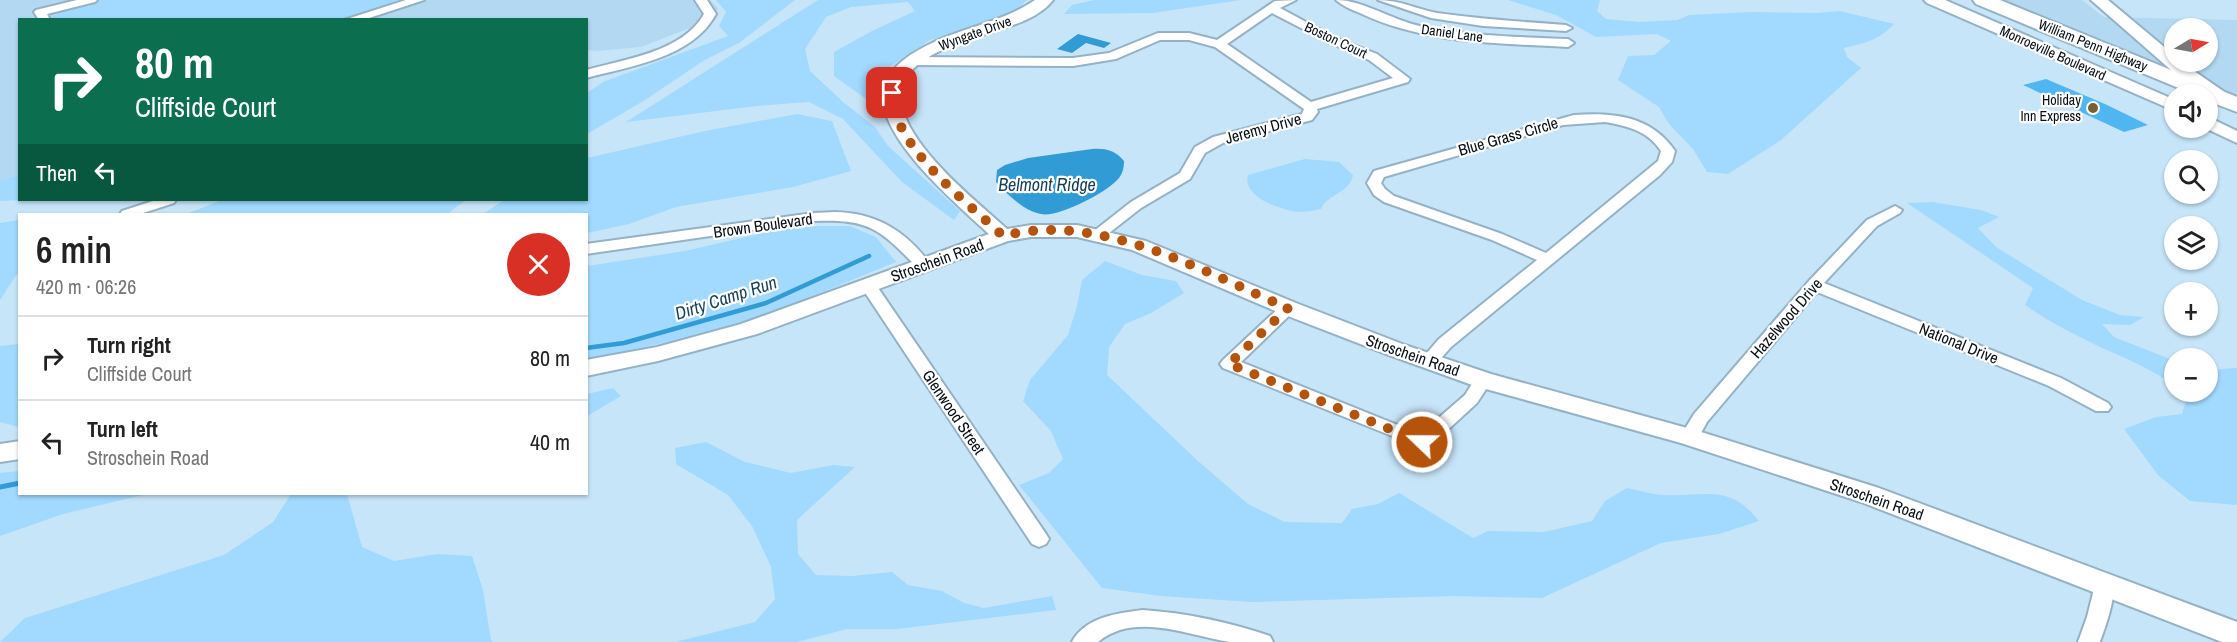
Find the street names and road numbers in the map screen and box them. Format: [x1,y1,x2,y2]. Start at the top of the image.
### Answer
street label: Wyngate Drive [936,12,1014,54]
street label: William Penn Highway [2036,15,2150,75]
street label: Boston Court [1302,18,1370,62]
street label: Daniel Lane [1420,20,1484,46]
street label: Monroeville Boulevard [1997,22,2109,84]
street label: Jeremy Drive [1222,107,1304,149]
street label: Blue Grass Circle [1456,111,1560,161]
street label: Brown Boulevard [712,207,814,243]
street label: Stroschein Road [887,233,987,287]
street label: Hazelwood Drive [1745,273,1827,363]
street label: National Drive [1916,317,2002,369]
street label: Stroschein Road [1363,329,1463,381]
street label: Glenwood Street [918,365,991,459]
street label: Stroschein Road [1827,473,1927,525]

